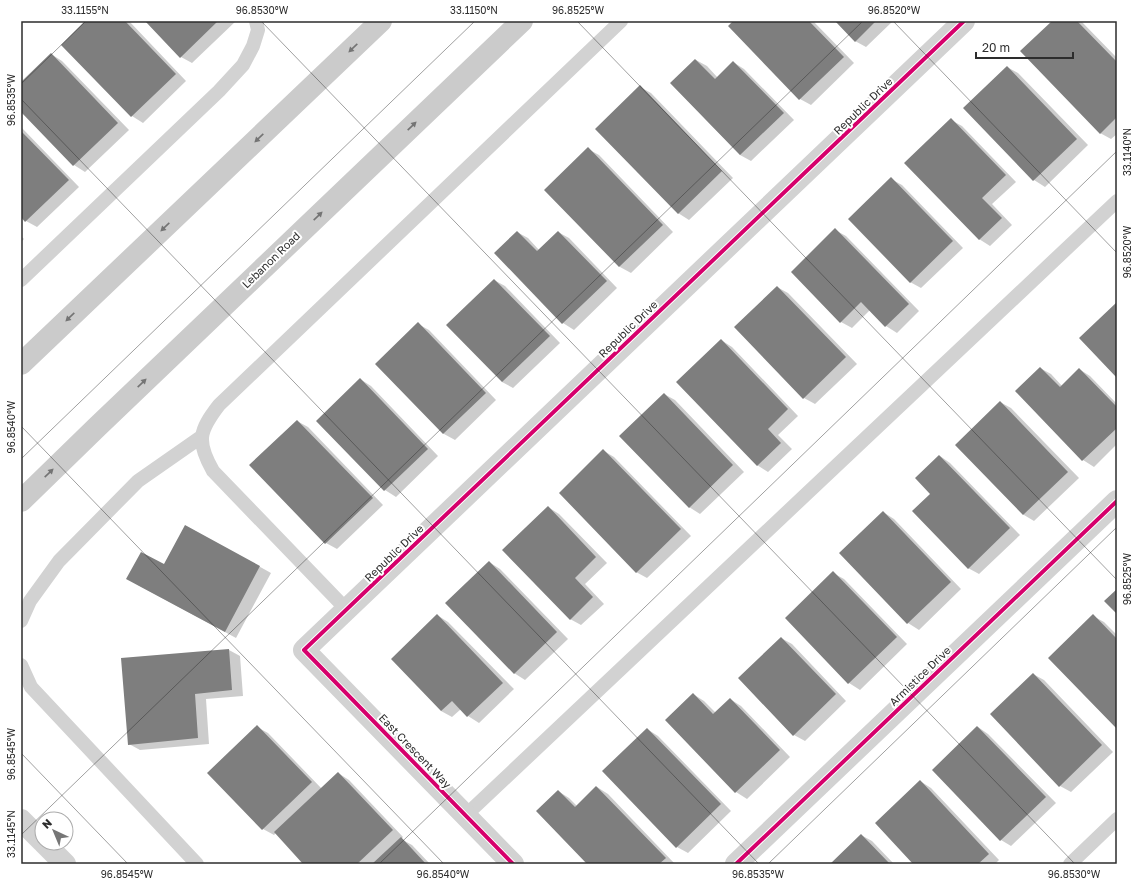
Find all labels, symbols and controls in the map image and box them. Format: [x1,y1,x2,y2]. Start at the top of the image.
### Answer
text: 33.1155°N [61,4,109,16]
text: 96.8530°W [236,4,289,16]
text: 33.1150°N [450,4,498,16]
text: 96.8525°W [552,4,604,16]
text: 96.8520°W [868,4,921,16]
scale bar [976,34,1073,60]
text: 20 m [982,40,1010,55]
one-way arrow [348,43,358,53]
text: 96.8535°W [5,74,17,126]
street label: Republic Drive [831,74,895,137]
one-way arrow [407,122,417,131]
text: 33.1140°N [1121,128,1133,176]
one-way arrow [254,133,264,142]
one-way arrow [313,212,322,221]
one-way arrow [160,222,170,232]
text: 96.8520°W [1121,225,1133,278]
street label: Lebanon Road [239,229,302,290]
street label: Republic Drive [596,297,660,360]
one-way arrow [65,312,75,322]
one-way arrow [137,378,147,388]
text: 96.8540°W [5,400,17,453]
one-way arrow [44,469,54,478]
street label: Republic Drive [362,521,426,584]
text: 96.8525°W [1121,553,1133,605]
street label: Armistice Drive [886,643,953,708]
street label: East Crescent Way [377,711,454,790]
text: 96.8545°W [5,727,17,780]
text: 33.1145°N [5,810,17,858]
north arrow [34,811,74,851]
text: N [39,816,54,831]
text: 96.8545°W [101,868,154,880]
text: 96.8540°W [417,868,470,880]
text: 96.8535°W [732,868,784,880]
text: 96.8530°W [1048,868,1101,880]

